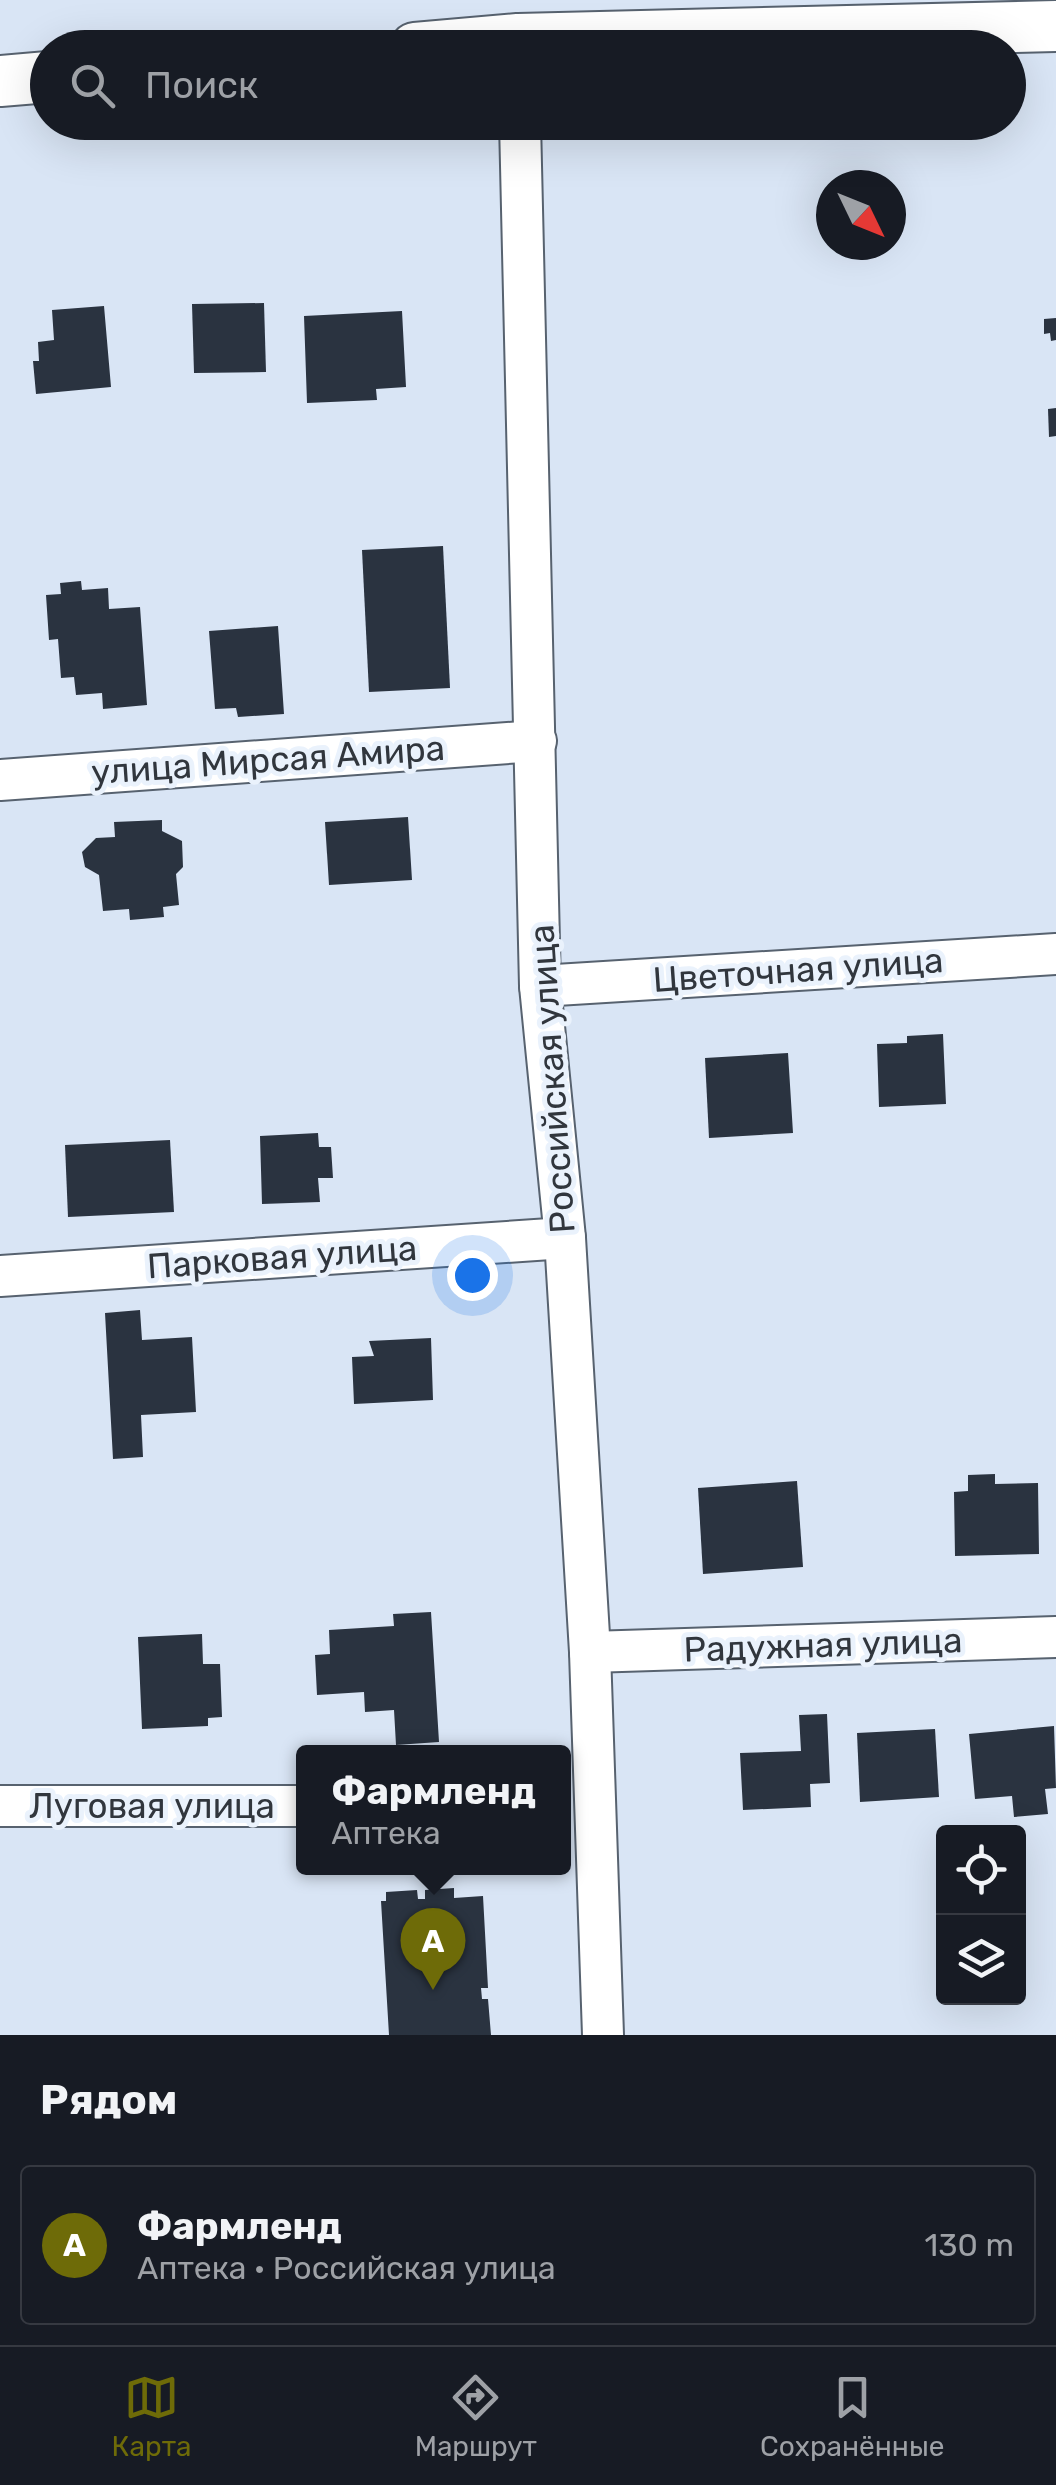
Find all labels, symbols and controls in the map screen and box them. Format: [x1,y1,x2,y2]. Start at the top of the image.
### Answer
search box [30,30,1026,140]
icon: search [65,58,120,113]
text: Поиск [145,62,258,108]
north arrow [816,170,906,260]
street label: улица Мирсая Амира [90,727,446,793]
street label: Российская улица [520,923,584,1235]
street label: Цветочная улица [651,939,945,1001]
street label: Парковая улица [146,1227,418,1287]
your location [447,1250,498,1301]
street label: Радужная улица [683,1619,963,1671]
popup [296,1745,571,1875]
text: Фармленд [331,1768,536,1814]
street label: Луговая улица [29,1785,275,1827]
text: Аптека [331,1814,441,1852]
map controls [936,1825,1026,2005]
button: locate [936,1825,1026,1915]
pin: A [400,1908,466,1990]
button: layers [936,1915,1026,2005]
text: Рядом [40,2075,177,2125]
text: Фармленд [137,2203,342,2249]
text: A [63,2226,86,2264]
text: 130 m [924,2226,1014,2264]
text: Аптека · Российская улица [137,2249,556,2287]
tab: Карта [112,2370,191,2463]
tab: Маршрут [415,2370,537,2463]
tab: Сохранённые [760,2370,944,2463]

